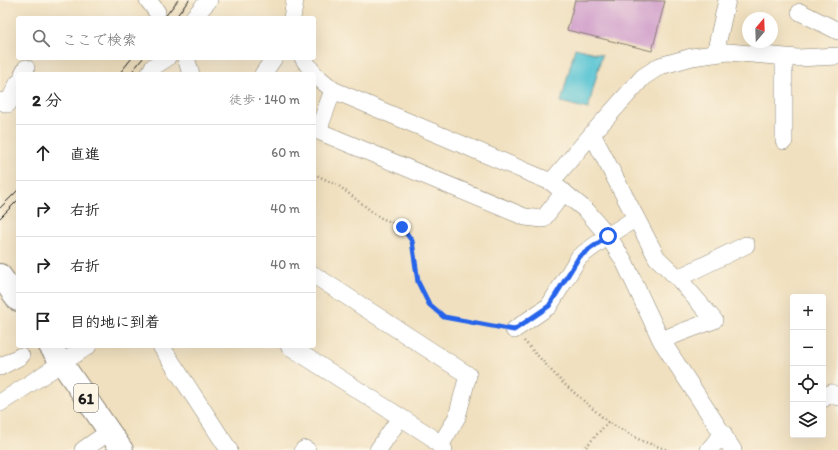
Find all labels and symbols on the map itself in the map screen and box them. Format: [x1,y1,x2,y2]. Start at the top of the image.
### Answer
north arrow [742,12,778,48]
route end [393,218,411,236]
route start [599,227,617,245]
road number: 61 [74,384,98,412]

